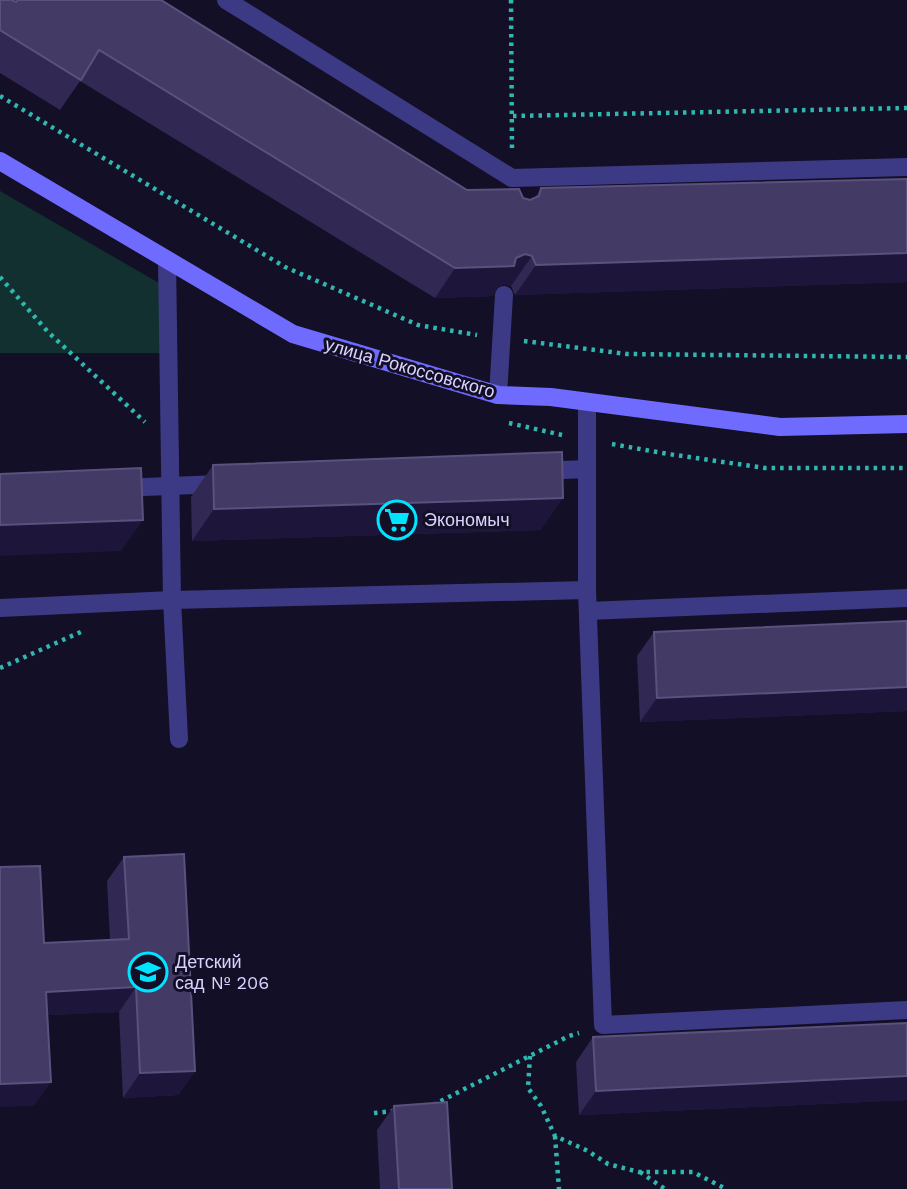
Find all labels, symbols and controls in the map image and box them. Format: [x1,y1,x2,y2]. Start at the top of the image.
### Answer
street label: улица Рокоссовского [323,333,498,402]
supermarket icon: Экономыч [376,499,418,541]
place label: Экономыч [424,509,510,530]
school or university icon: Детский сад № 206 [127,951,169,993]
place label: Детский сад № 206 [175,951,269,993]

